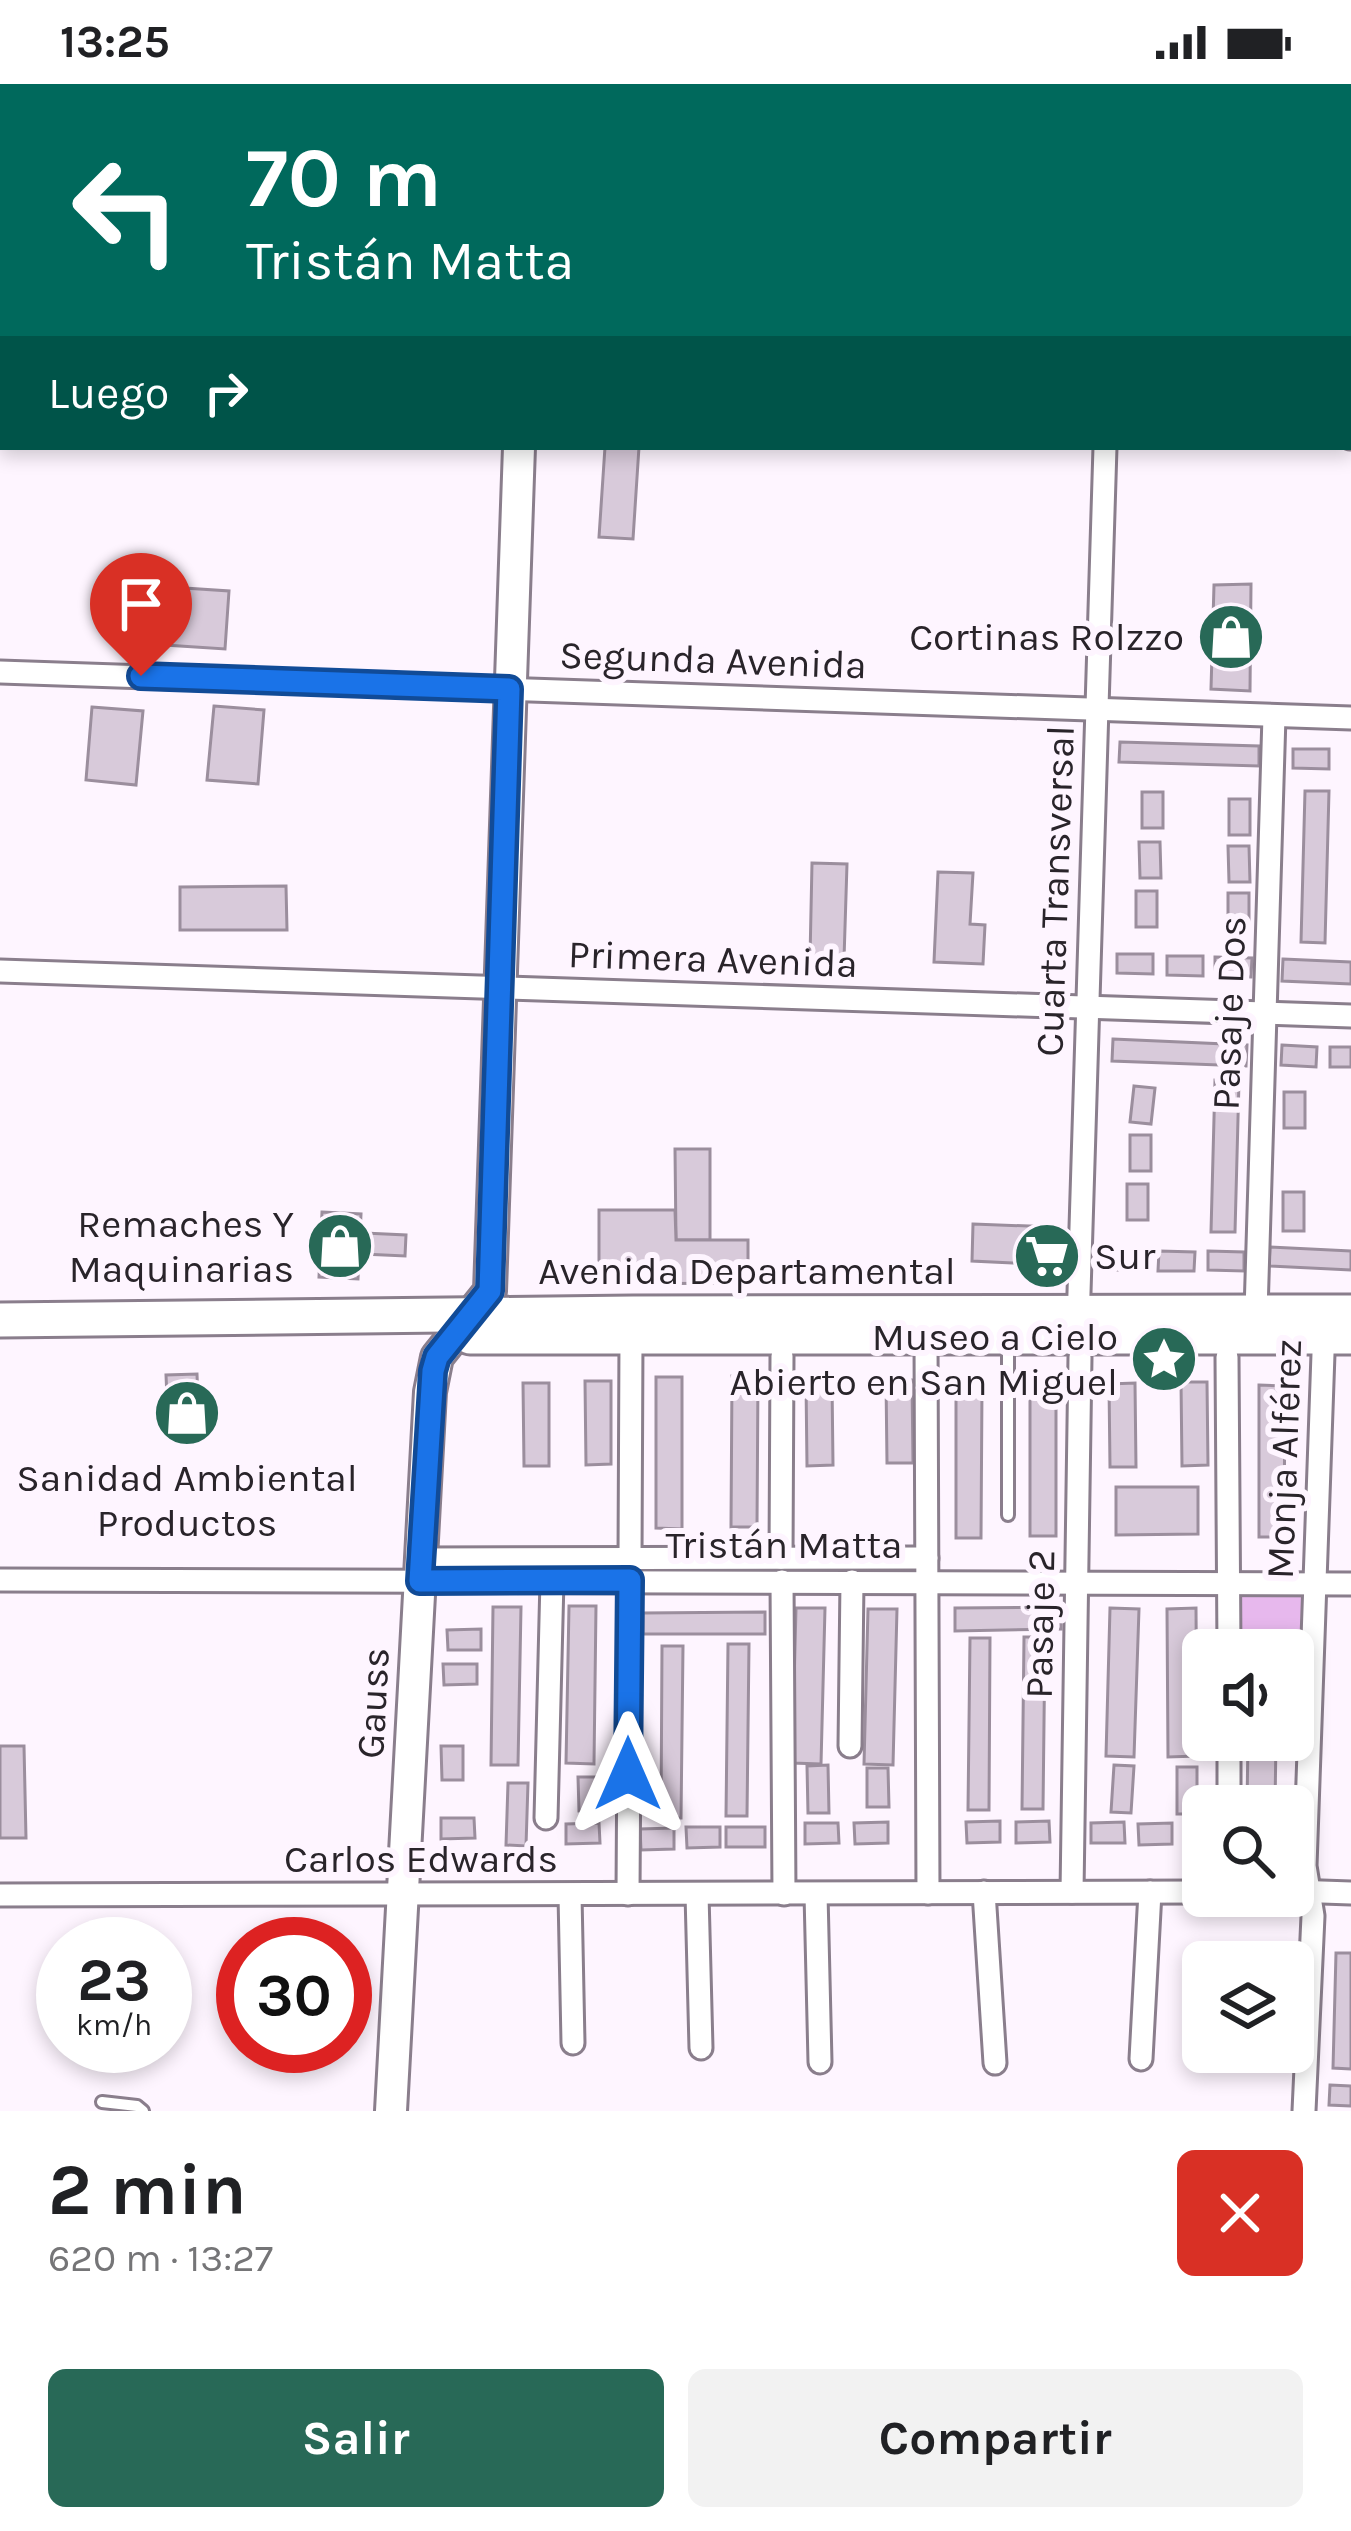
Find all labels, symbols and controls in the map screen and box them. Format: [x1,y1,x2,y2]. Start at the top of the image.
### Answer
text: 13:25 [60,16,170,68]
text: 70 m [246,129,442,227]
icon: left [48,132,204,288]
text: Tristán Matta [246,229,574,293]
icon: right [193,360,259,426]
text: Luego [48,367,169,419]
pin [90,553,192,676]
icon: arrive [108,571,174,637]
shop icon: Cortinas Rolzzo [1196,602,1266,672]
place label: Cortinas Rolzzo [909,614,1184,660]
street label: Segunda Avenida [559,632,867,688]
street label: Cuarta Transversal [1026,725,1084,1057]
street label: Pasaje Dos [1203,915,1255,1111]
street label: Primera Avenida [568,931,858,987]
place label: Remaches Y Maquinarias [69,1201,295,1292]
shop icon: Remaches Y Maquinarias [305,1211,375,1281]
supermarket icon: Sur [1012,1221,1082,1291]
place label: Sur [1094,1233,1156,1279]
street label: Avenida Departamental [538,1248,956,1294]
place label: Museo a Cielo Abierto en San Miguel [730,1314,1118,1405]
place icon: Museo a Cielo Abierto en San Miguel [1129,1324,1199,1394]
street label: Monja Alférez [1257,1338,1311,1580]
shop icon: Sanidad Ambiental Productos [152,1378,222,1448]
place label: Sanidad Ambiental Productos [16,1455,358,1546]
street label: Tristán Matta [665,1522,903,1568]
street label: Pasaje 2 [1016,1549,1064,1699]
map controls [1182,1629,1314,2073]
button: sound [1182,1629,1314,1761]
street label: Gauss [347,1646,399,1760]
position arrow [565,1711,691,1837]
button: search [1182,1785,1314,1917]
street label: Carlos Edwards [284,1836,558,1882]
speed limit sign: 30 [216,1917,372,2073]
button: layers [1182,1941,1314,2073]
text: 23 [77,1945,151,2015]
text: km/h [76,2007,152,2043]
text: 2 min [48,2148,247,2232]
button: close [1177,2150,1303,2276]
text: 620 m · 13:27 [48,2235,273,2281]
button: Salir [48,2369,664,2507]
button: Compartir [688,2369,1303,2507]

